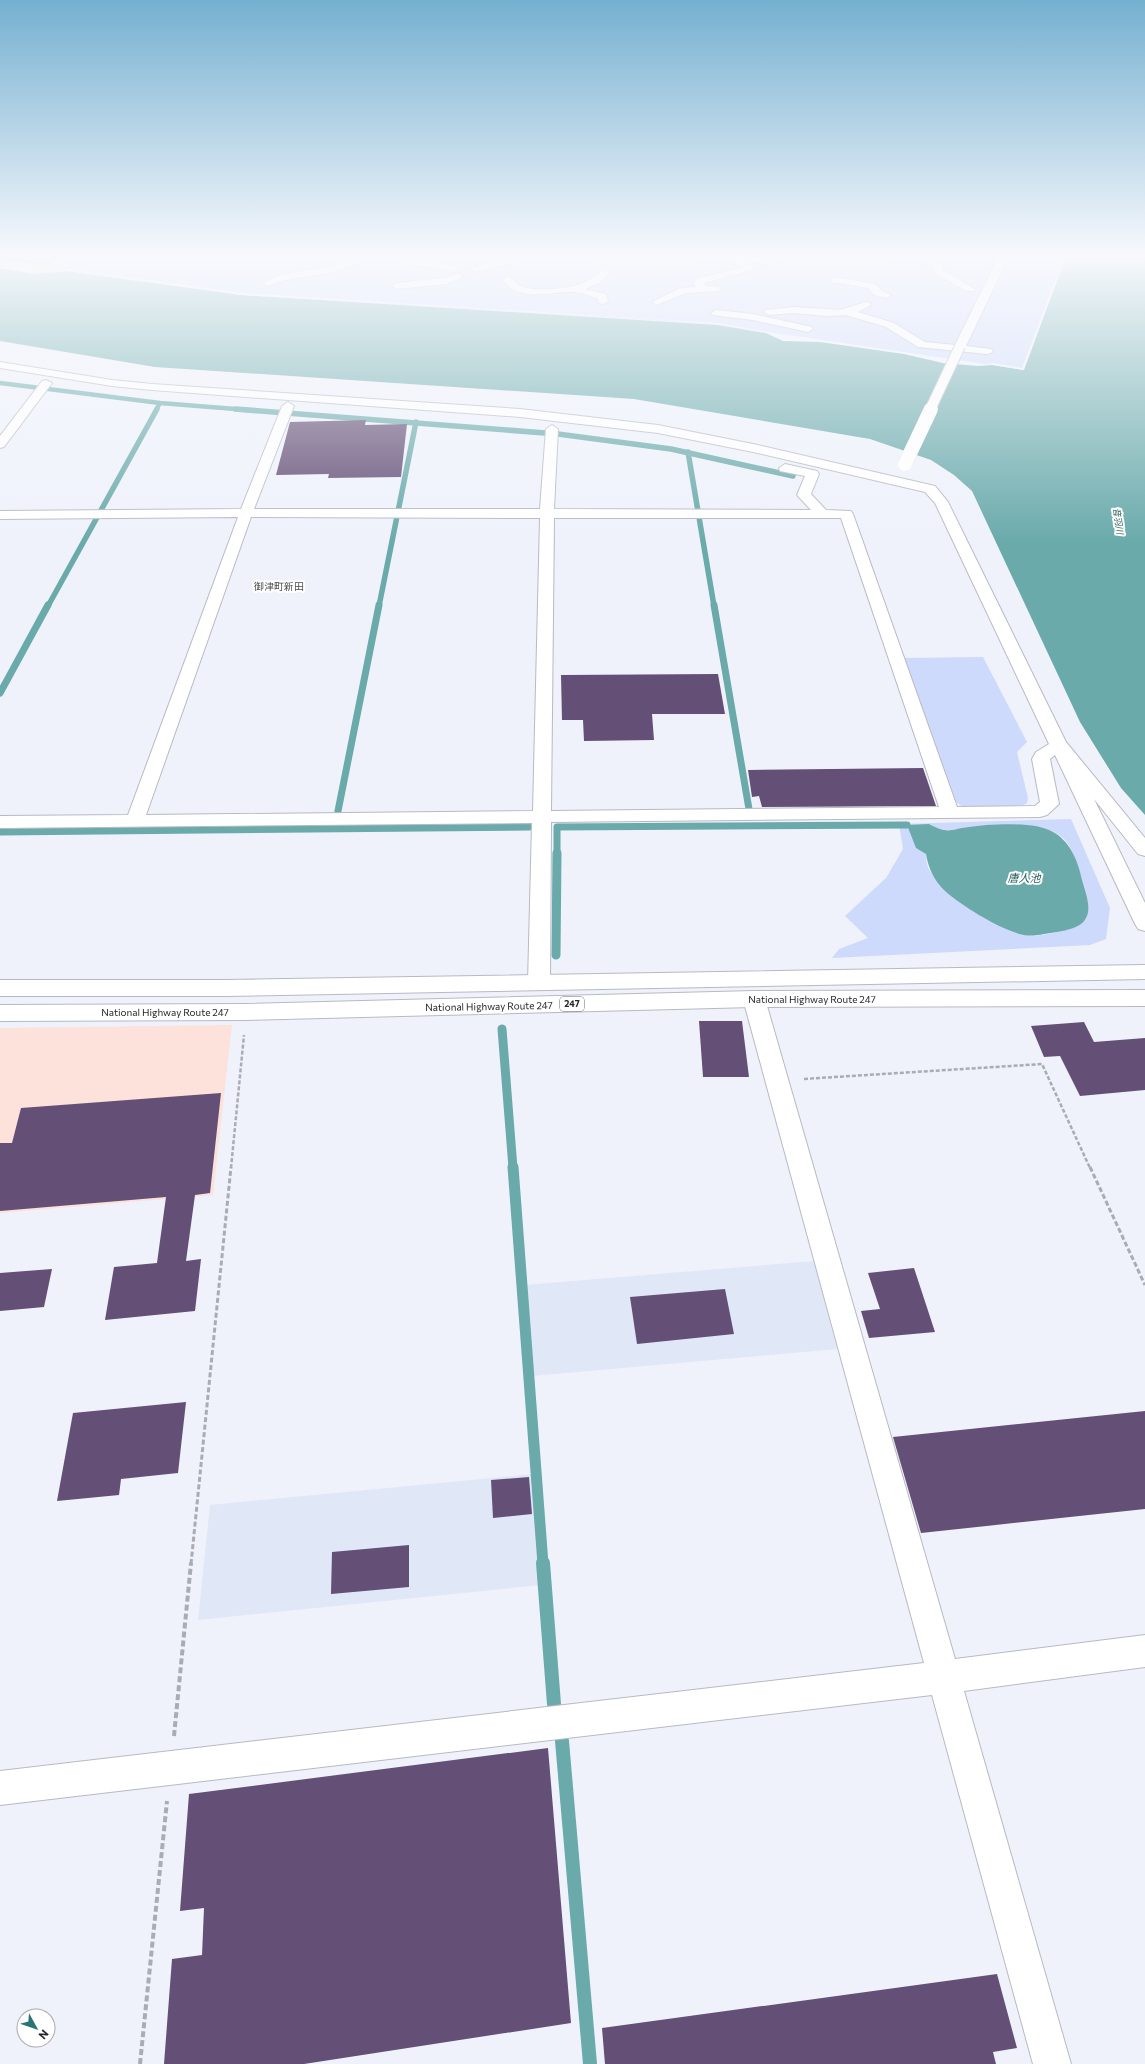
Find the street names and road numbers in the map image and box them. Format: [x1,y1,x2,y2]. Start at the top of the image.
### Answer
street label: National Highway Route 247 [748,993,876,1005]
road number: 247 [560,997,584,1011]
street label: National Highway Route 247 [425,999,553,1013]
street label: National Highway Route 247 [101,1006,229,1018]

